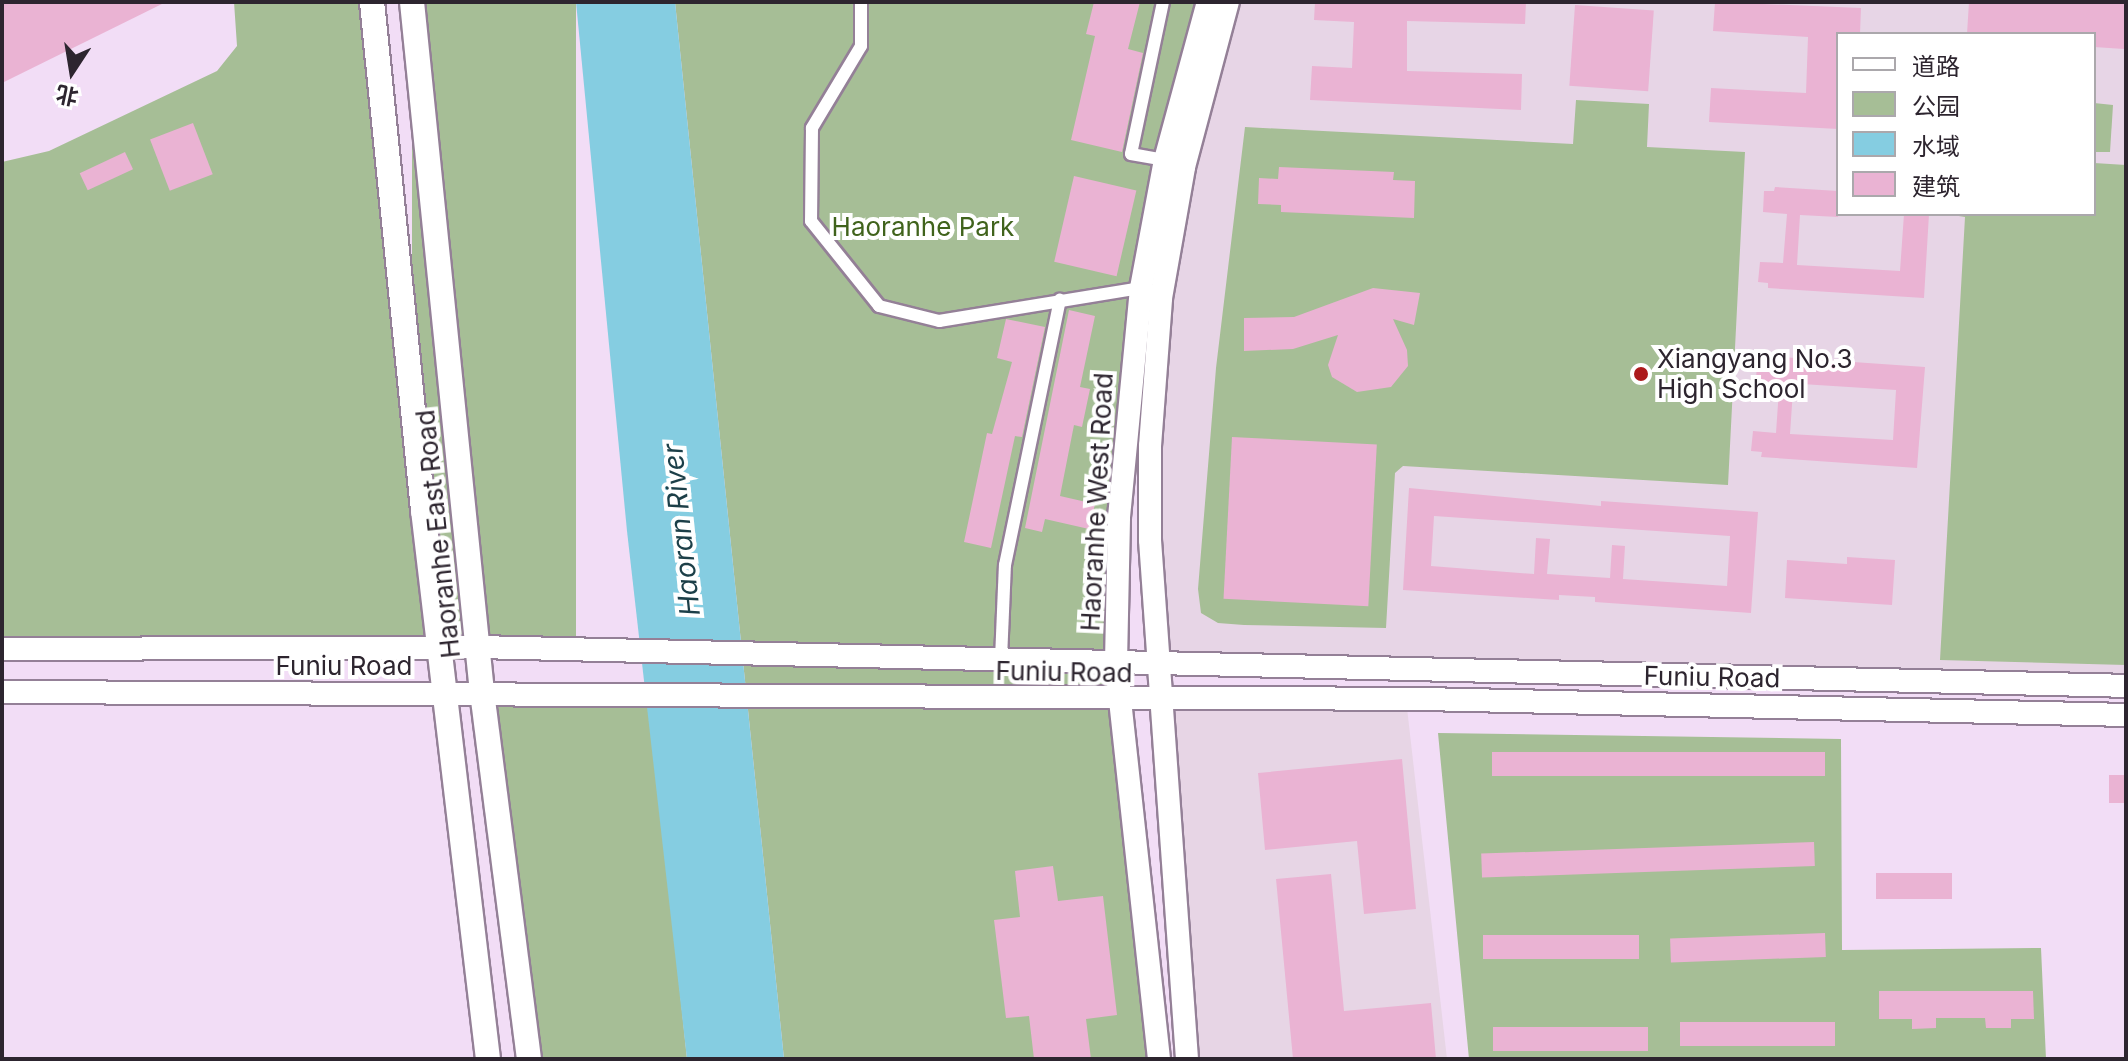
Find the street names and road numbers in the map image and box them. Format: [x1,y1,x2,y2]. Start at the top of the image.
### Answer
street label: Haoranhe West Road [1075,372,1119,632]
street label: Haoranhe East Road [409,408,467,660]
street label: Funiu Road [276,650,412,682]
street label: Funiu Road [995,655,1133,689]
street label: Funiu Road [1643,660,1781,694]

